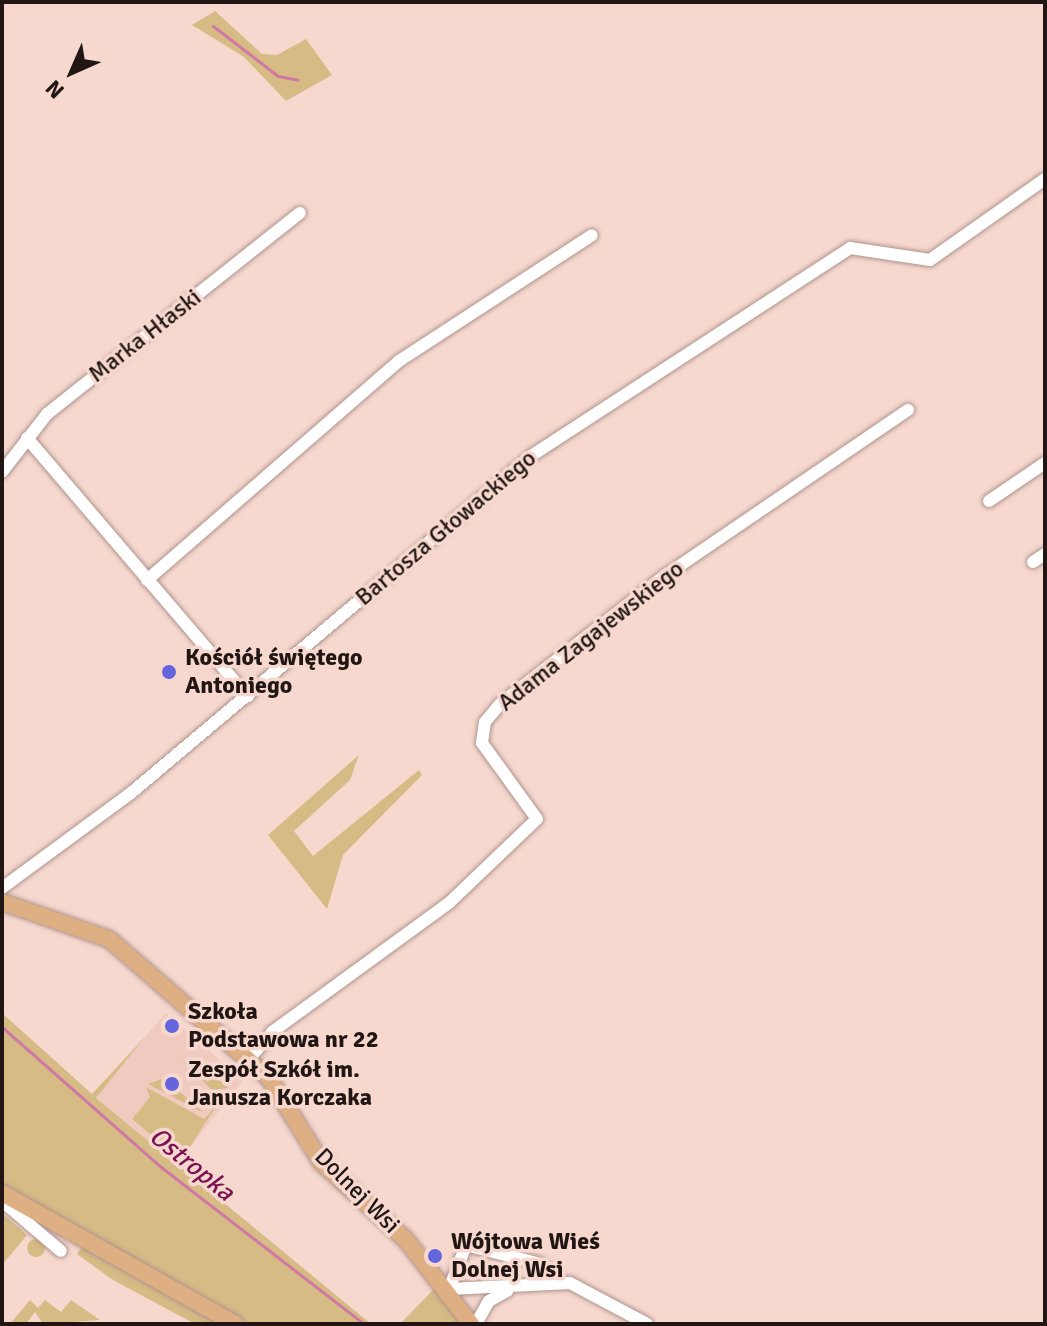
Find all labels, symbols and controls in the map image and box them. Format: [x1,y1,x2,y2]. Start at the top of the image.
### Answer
north arrow [32,32,112,112]
text: N [40,74,70,104]
street label: Marka Hłaski [83,283,207,389]
street label: Bartosza Głowackiego [350,444,542,612]
street label: Adama Zagajewskiego [492,555,690,717]
place label: Kościół świętego Antoniego [185,644,363,700]
marker: Kościół świętego Antoniego [160,663,178,681]
place label: Szkoła Podstawowa nr 22 [188,998,379,1054]
marker: Szkoła Podstawowa nr 22 [163,1017,181,1035]
place label: Zespół Szkół im. Janusza Korczaka [188,1056,372,1112]
marker: Zespół Szkół im. Janusza Korczaka [163,1075,181,1093]
water label: Ostropka [142,1121,240,1209]
street label: Dolnej Wsi [308,1142,406,1240]
place label: Wójtowa Wieś Dolnej Wsi [451,1228,600,1284]
marker: Wójtowa Wieś Dolnej Wsi [426,1247,444,1265]

